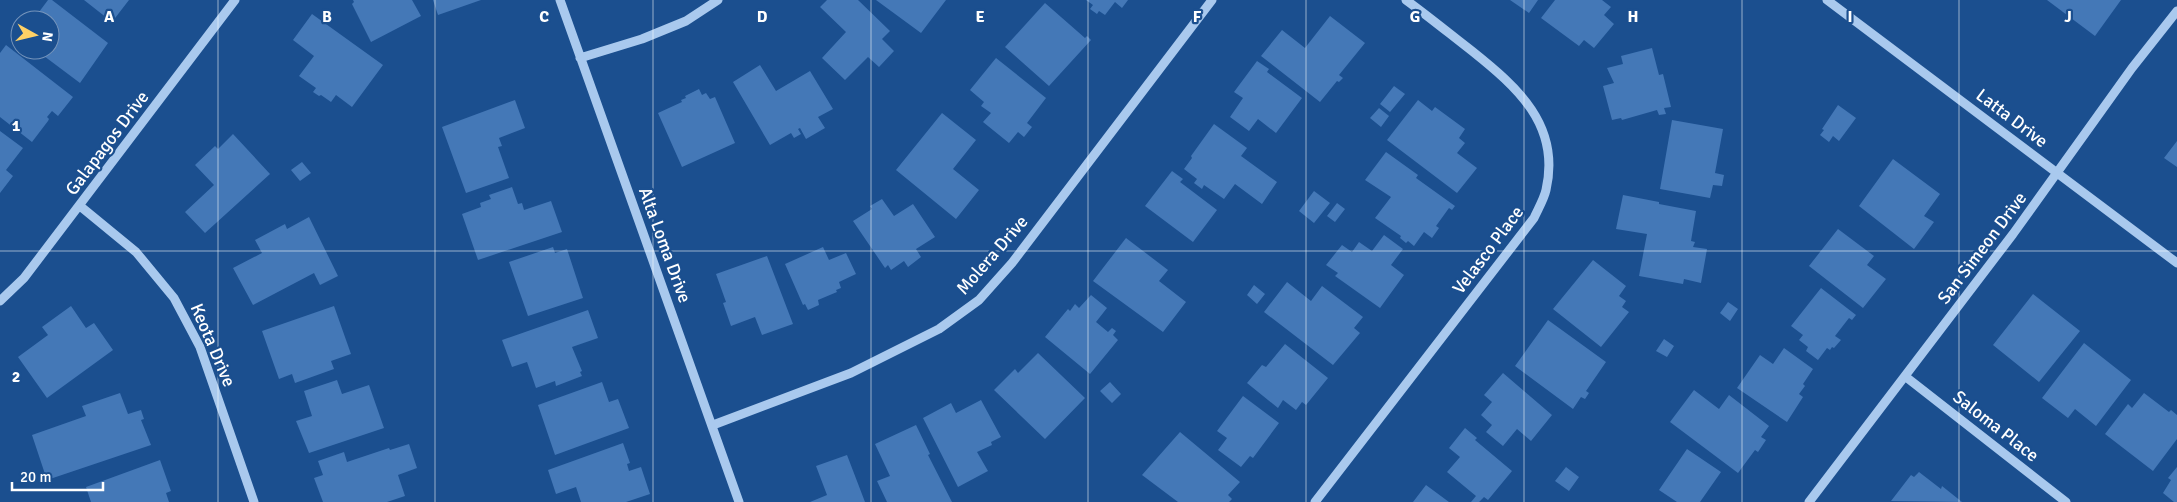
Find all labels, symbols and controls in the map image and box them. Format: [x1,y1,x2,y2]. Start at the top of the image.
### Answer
text: A [104,7,115,27]
text: B [322,7,332,27]
text: C [539,7,549,27]
text: D [757,7,768,27]
text: E [975,7,985,27]
text: F [1193,7,1202,27]
text: G [1410,7,1420,27]
text: H [1628,7,1638,27]
text: I [1847,7,1853,27]
text: J [2064,7,2072,27]
north arrow [10,10,60,60]
text: N [38,31,56,43]
street label: Latta Drive [1972,84,2052,152]
street label: Galapagos Drive [61,87,153,199]
text: 1 [12,116,21,136]
street label: Alta Loma Drive [634,184,696,306]
street label: San Simeon Drive [1933,188,2031,308]
street label: Velasco Place [1448,202,1528,298]
street label: Molera Drive [952,211,1032,299]
street label: Keota Drive [186,300,240,390]
text: 2 [12,367,20,387]
street label: Saloma Place [1949,386,2043,466]
scale bar [12,460,104,492]
text: 20 m [20,468,51,486]

